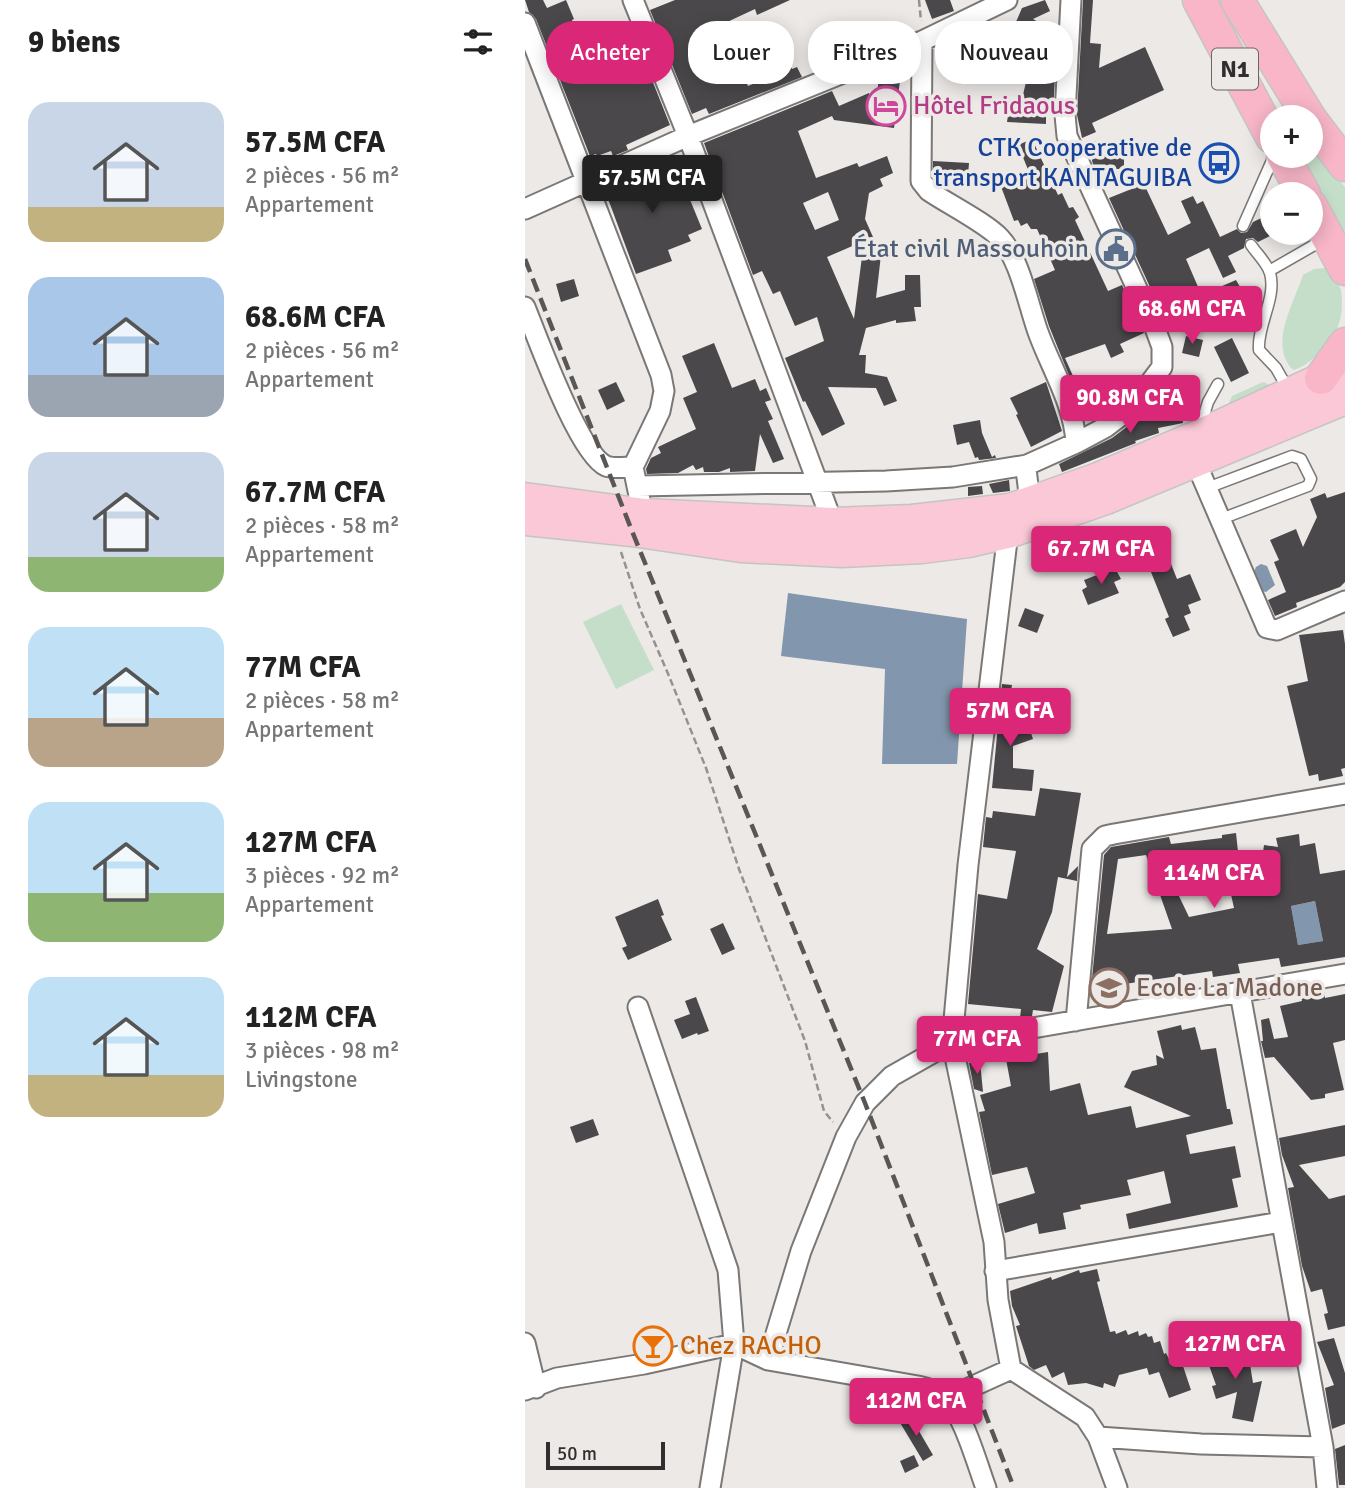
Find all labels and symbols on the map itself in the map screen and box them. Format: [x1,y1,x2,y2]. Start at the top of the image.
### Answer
road number: N1 [1212,48,1258,90]
hotel icon: Hôtel Fridaous [865,85,907,127]
place label: Hôtel Fridaous [913,90,1075,122]
place label: CTK Cooperative de transport KANTAGUIBA [933,132,1192,194]
bus stop icon: CTK Cooperative de transport KANTAGUIBA [1198,142,1240,184]
pin: 57.5M CFA [572,156,732,215]
public building icon: État civil Massouhoin [1095,228,1137,270]
place label: État civil Massouhoin [853,233,1089,265]
pin: 68.6M CFA [1112,286,1272,346]
pin: 90.8M CFA [1050,376,1210,435]
pin: 67.7M CFA [1021,526,1181,586]
pin: 57M CFA [945,688,1075,748]
pin: 114M CFA [1142,850,1286,910]
school or university icon: Ecole La Madone [1088,967,1130,1009]
place label: Ecole La Madone [1136,972,1323,1004]
pin: 77M CFA [912,1016,1042,1076]
pin: 127M CFA [1163,1322,1307,1381]
bar icon: Chez RACHO [632,1325,674,1367]
place label: Chez RACHO [680,1330,822,1362]
pin: 112M CFA [844,1378,988,1438]
scale bar [546,1439,665,1471]

